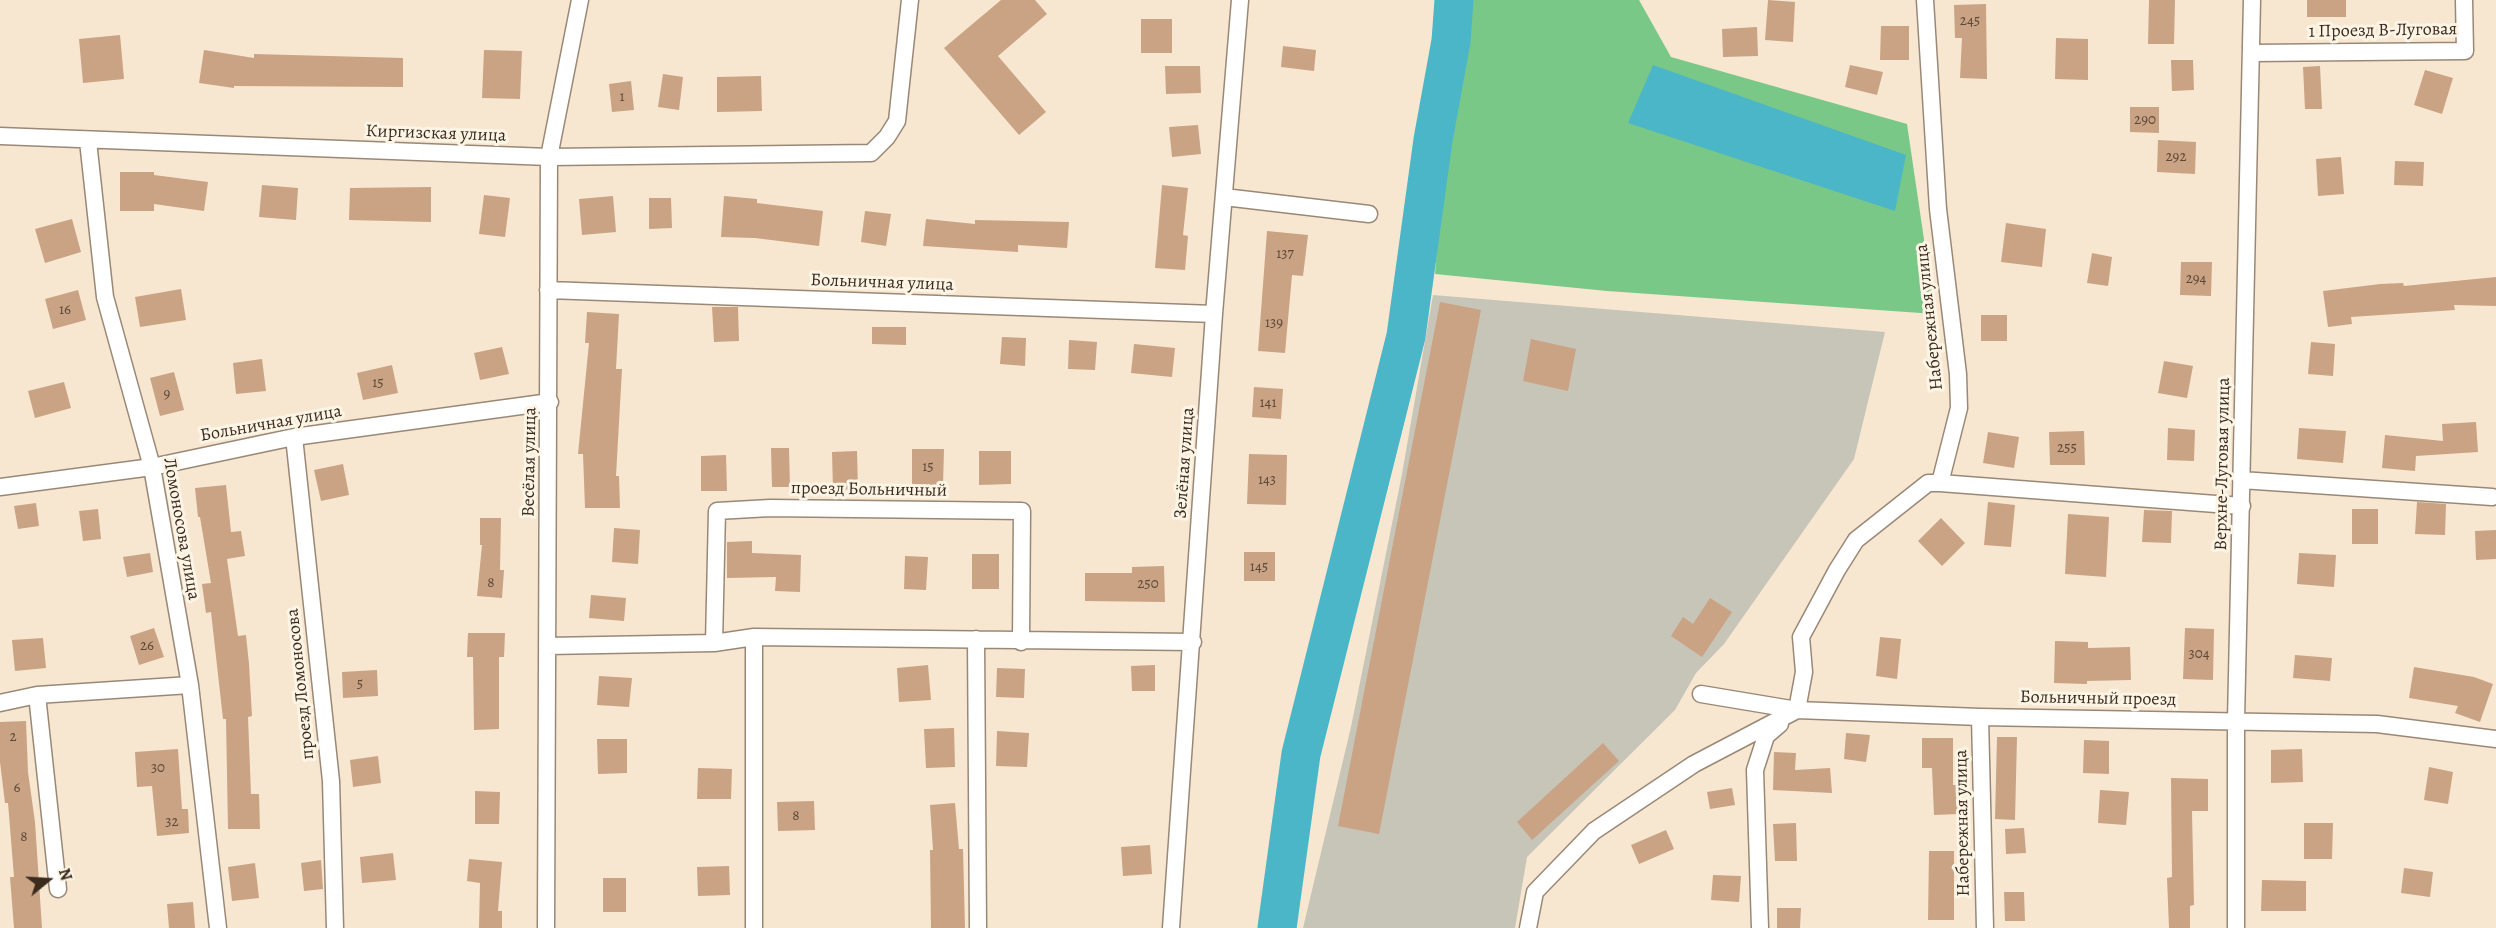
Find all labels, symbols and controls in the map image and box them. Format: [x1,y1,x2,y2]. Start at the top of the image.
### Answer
house number: 245 [1960,12,1980,30]
street label: 1 Проезд В-Луговая [2309,19,2457,43]
house number: 1 [619,88,625,106]
house number: 290 [2134,111,2156,129]
street label: Киргизская улица [365,121,507,147]
house number: 292 [2165,148,2187,166]
street label: Набережная улица [1912,243,1948,391]
house number: 137 [1276,245,1294,263]
street label: Больничная улица [810,270,954,296]
house number: 294 [2186,270,2206,288]
house number: 16 [59,301,71,319]
house number: 139 [1265,314,1283,332]
house number: 15 [372,374,384,392]
street label: Верхне-Луговая улица [2211,377,2235,551]
house number: 9 [164,385,170,403]
house number: 141 [1259,394,1277,412]
street label: Больничная улица [199,401,343,447]
street label: Весёлая улица [518,407,542,517]
street label: Зелёная улица [1170,407,1200,519]
house number: 255 [2057,439,2077,457]
street label: Ломоносова улица [158,456,204,602]
house number: 15 [922,458,934,476]
house number: 143 [1258,471,1276,489]
street label: проезд Больничный [791,478,947,502]
house number: 145 [1250,558,1268,576]
house number: 8 [487,574,495,592]
house number: 250 [1137,575,1159,593]
street label: проезд Ломоносова [282,607,320,761]
house number: 26 [140,637,154,655]
house number: 304 [2188,645,2210,663]
house number: 5 [357,675,363,693]
street label: Больничный проезд [2020,687,2176,711]
house number: 2 [9,728,17,746]
street label: Набережная улица [1951,749,1975,897]
house number: 30 [151,759,165,777]
house number: 6 [14,779,20,797]
house number: 8 [792,807,800,825]
house number: 32 [165,813,179,831]
house number: 8 [20,828,28,846]
north arrow [18,850,78,910]
text: N [53,865,77,883]

